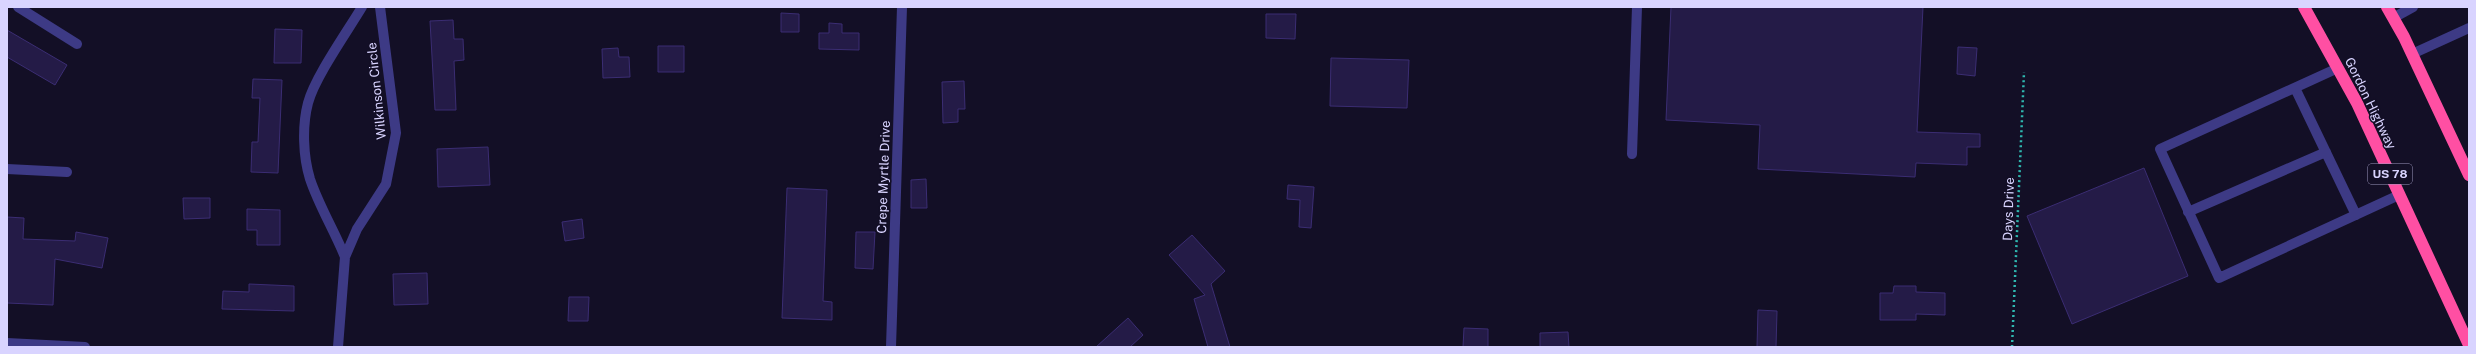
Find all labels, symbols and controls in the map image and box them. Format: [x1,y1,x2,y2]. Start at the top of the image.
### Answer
street label: Wilkinson Circle [364,42,389,140]
street label: Gordon Highway [2342,55,2399,152]
street label: Crepe Myrtle Drive [874,120,893,234]
road number: US 78 [2368,164,2412,184]
street label: Days Drive [2000,177,2017,241]

